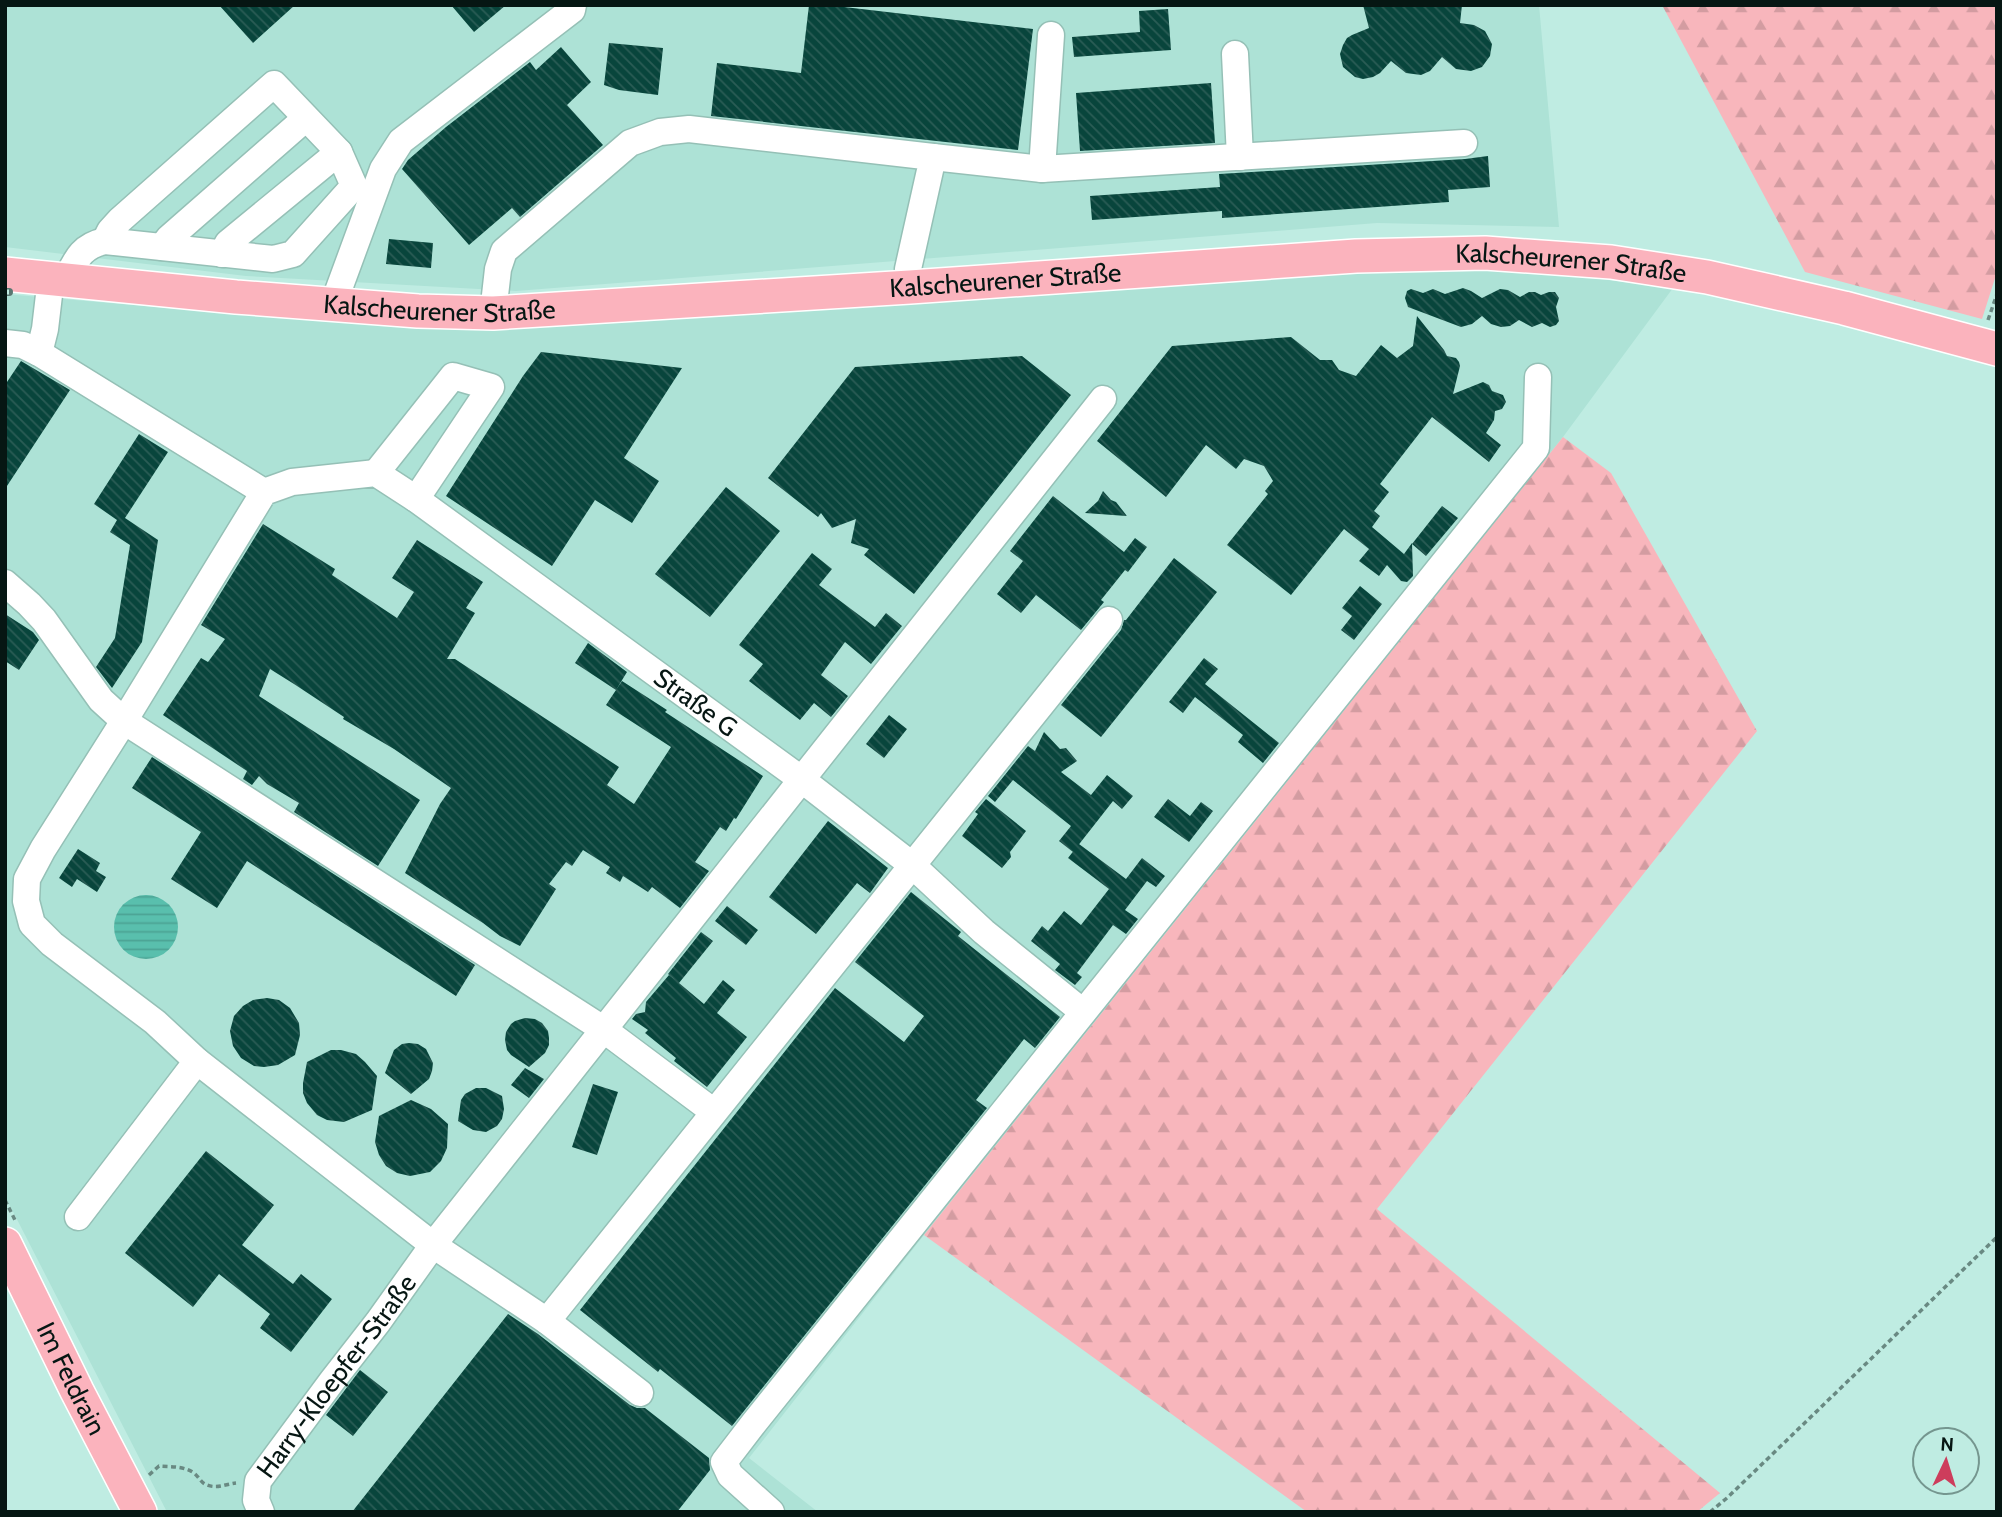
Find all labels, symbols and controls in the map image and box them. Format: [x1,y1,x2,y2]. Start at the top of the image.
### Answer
street label: Kalscheurener Straße [1455,237,1689,290]
street label: Kalscheurener Straße [888,256,1122,304]
street label: Kalscheurener Straße [322,288,556,329]
street label: Straße G [648,661,744,743]
street label: Harry-Kloepfer-Straße [250,1268,423,1484]
street label: Im Feldrain [30,1317,113,1440]
north arrow [1911,1426,1981,1496]
text: N [1940,1433,1955,1456]

